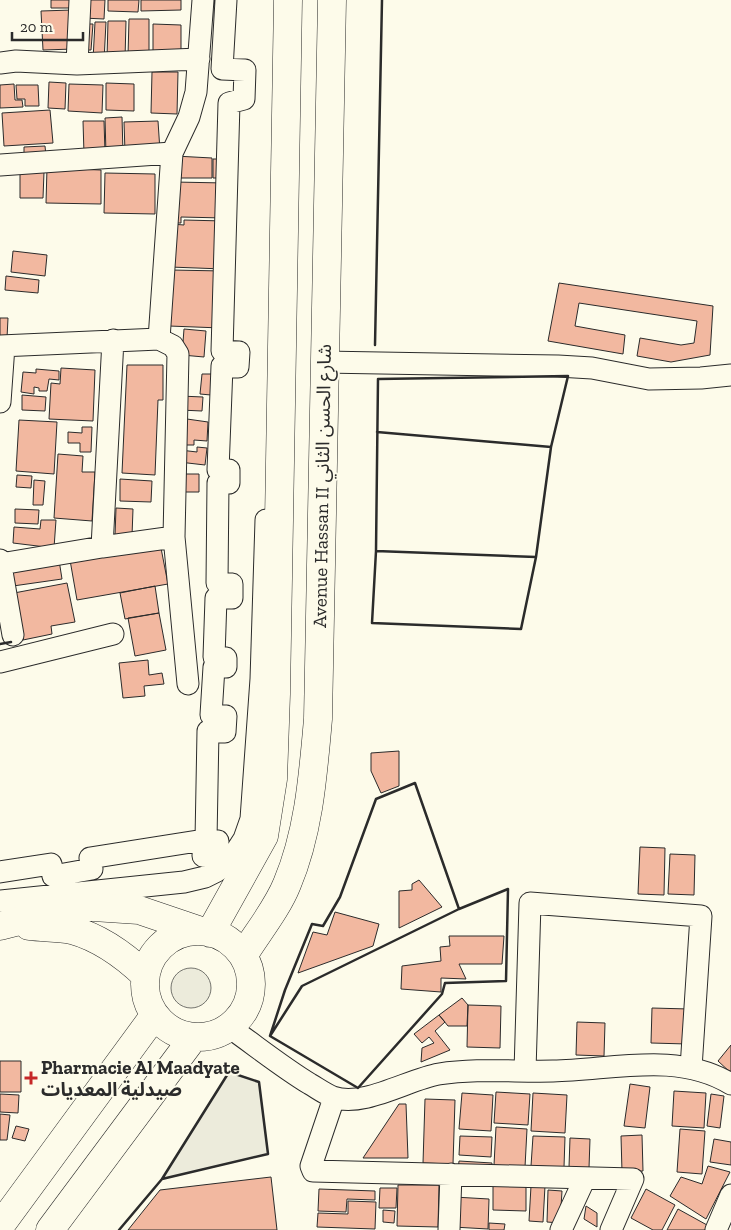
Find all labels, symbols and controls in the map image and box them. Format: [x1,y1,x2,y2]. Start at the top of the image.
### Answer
scale bar [12,10,84,42]
text: 20 m [20,18,53,36]
street label: Avenue Hassan II شارع الحسن الثاني [308,344,339,628]
place label: Pharmacie Al Maadyate صيدلية المعديات [41,1056,240,1101]
marker: Pharmacie Al Maadyate صيدلية المعديات [25,1072,37,1084]

